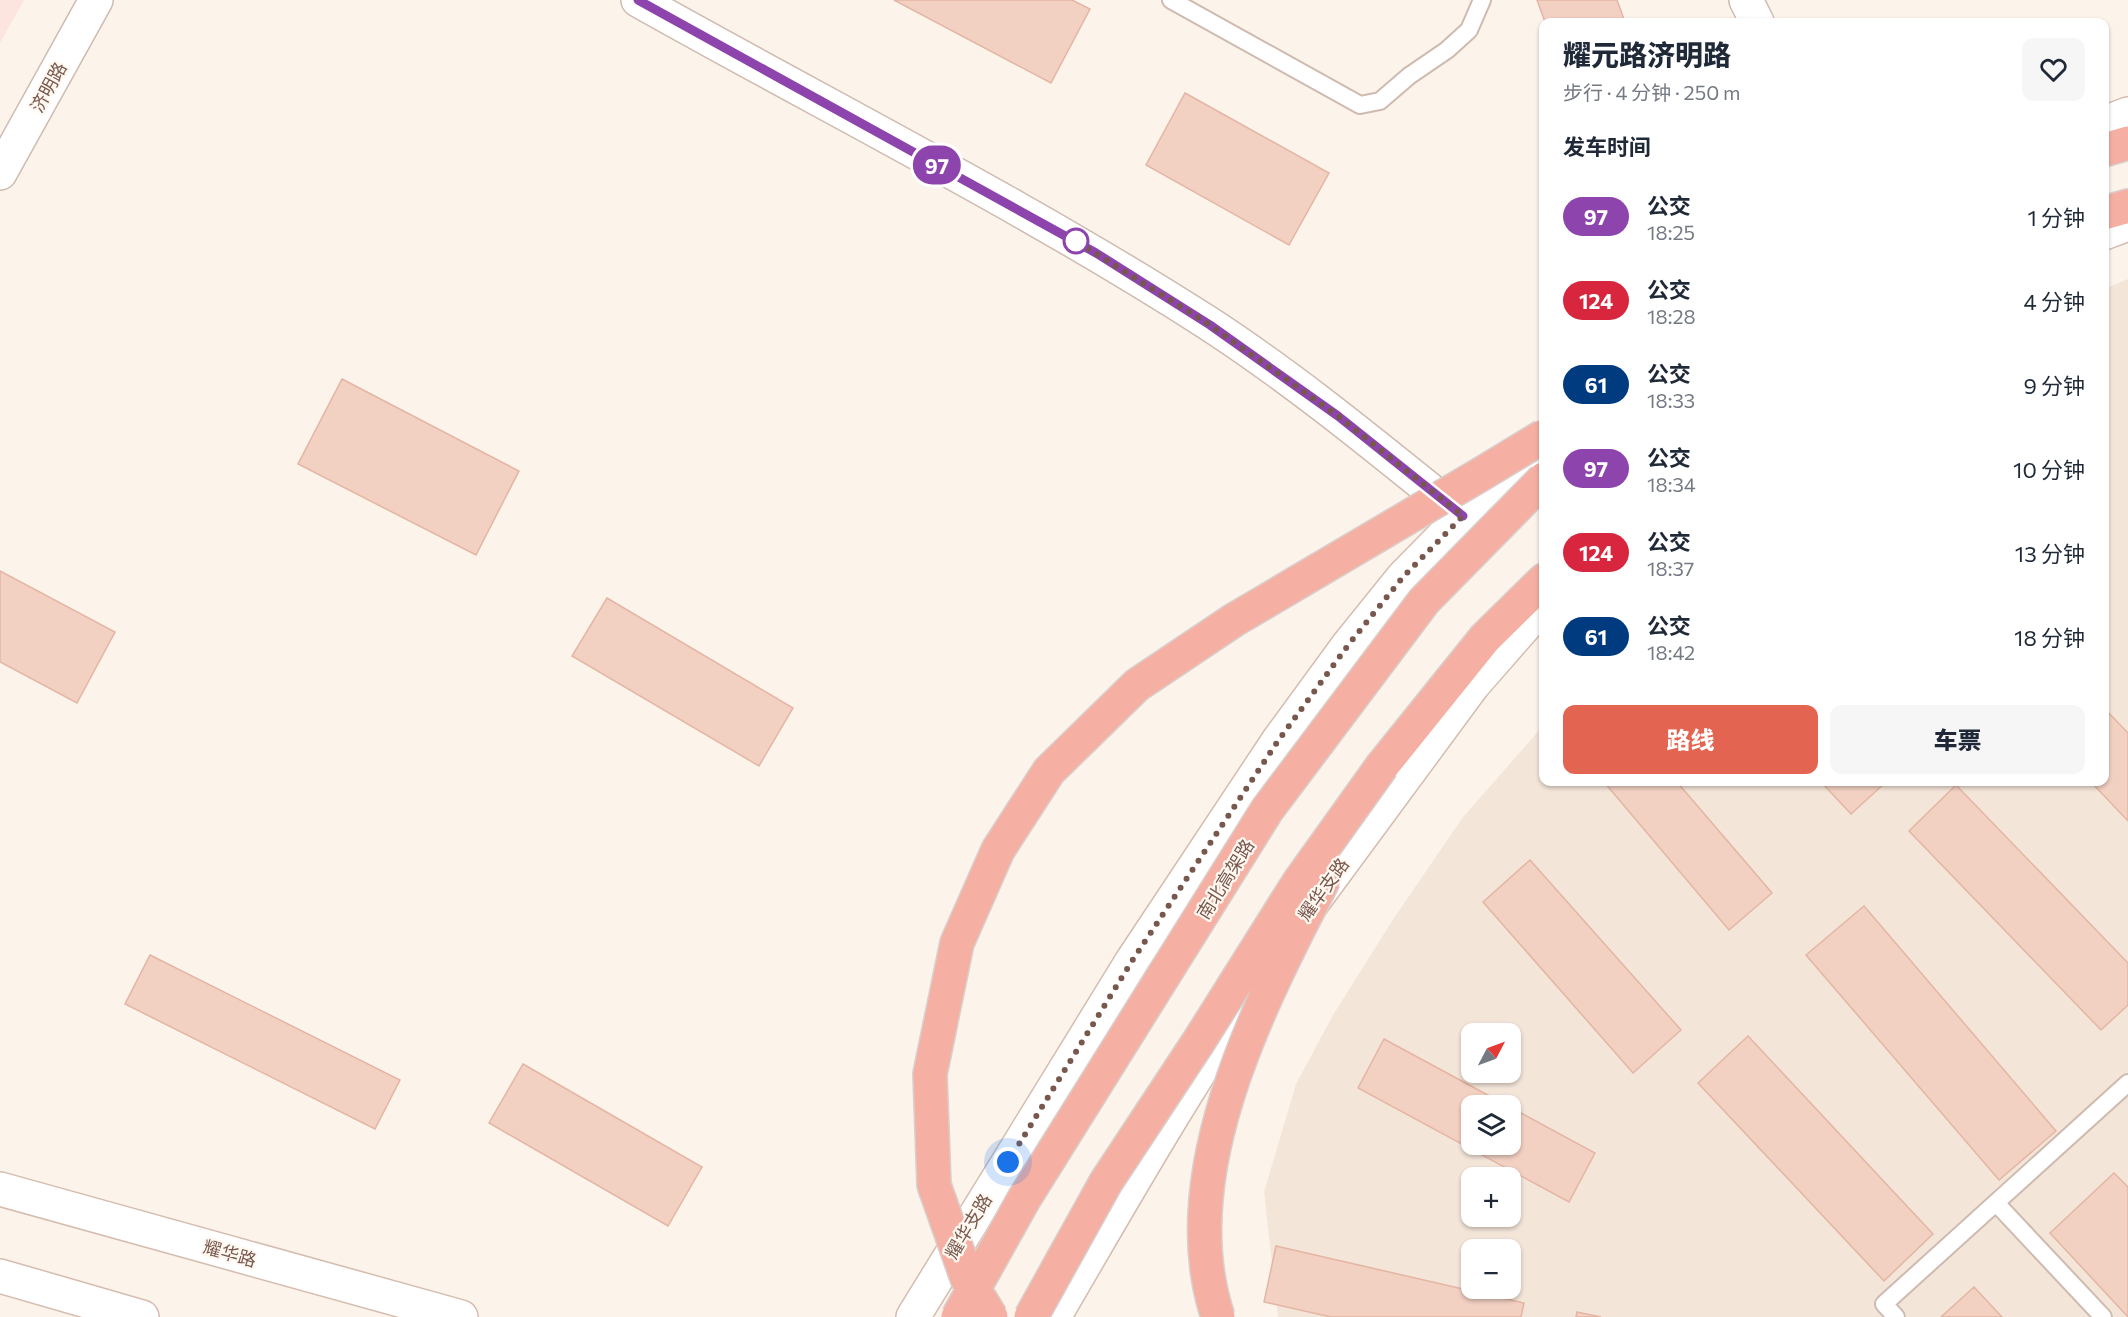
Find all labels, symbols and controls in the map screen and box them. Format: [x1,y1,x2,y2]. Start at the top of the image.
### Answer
text: 耀元路济明路 [1563,37,1731,71]
button: heart [2022,38,2085,101]
street label: 济明路 [25,58,71,116]
text: 步行 · 4 分钟 · 250 m [1563,80,1741,104]
text: 发车时间 [1563,133,1651,160]
line badge: 97 [910,146,964,184]
text: 97 [925,153,949,178]
text: 公交 [1647,192,1691,219]
text: 97 [1584,204,1608,229]
text: 1 分钟 [2027,204,2085,231]
text: 18:25 [1647,220,1695,244]
unlabelled marker [1063,228,1089,254]
text: 公交 [1647,276,1691,303]
text: 124 [1579,288,1613,313]
text: 4 分钟 [2024,288,2085,315]
text: 18:28 [1647,304,1696,328]
text: 公交 [1647,360,1691,387]
text: 61 [1585,372,1607,397]
text: 9 分钟 [2023,372,2085,399]
text: 18:33 [1647,388,1695,412]
text: 公交 [1647,444,1691,471]
text: 97 [1584,456,1608,481]
text: 10 分钟 [2013,456,2085,483]
text: 18:34 [1647,472,1696,496]
text: 公交 [1647,528,1691,555]
text: 124 [1579,540,1613,565]
text: 13 分钟 [2015,540,2085,567]
text: 18:37 [1647,556,1694,580]
text: 公交 [1647,612,1691,639]
text: 61 [1585,624,1607,649]
text: 18 分钟 [2014,624,2085,651]
text: 18:42 [1647,640,1695,664]
button: 路线 [1563,705,1818,774]
button: 车票 [1830,705,2085,774]
street label: 南北高架路 [1192,835,1258,923]
street label: 耀华支路 [1293,853,1353,925]
north arrow [1461,1023,1521,1083]
map controls [1461,1023,1521,1299]
button: layers [1461,1095,1521,1155]
your location [993,1147,1023,1177]
button: + [1461,1167,1521,1227]
street label: 耀华支路 [940,1189,996,1263]
street label: 耀华路 [201,1235,259,1271]
button: − [1461,1239,1521,1299]

